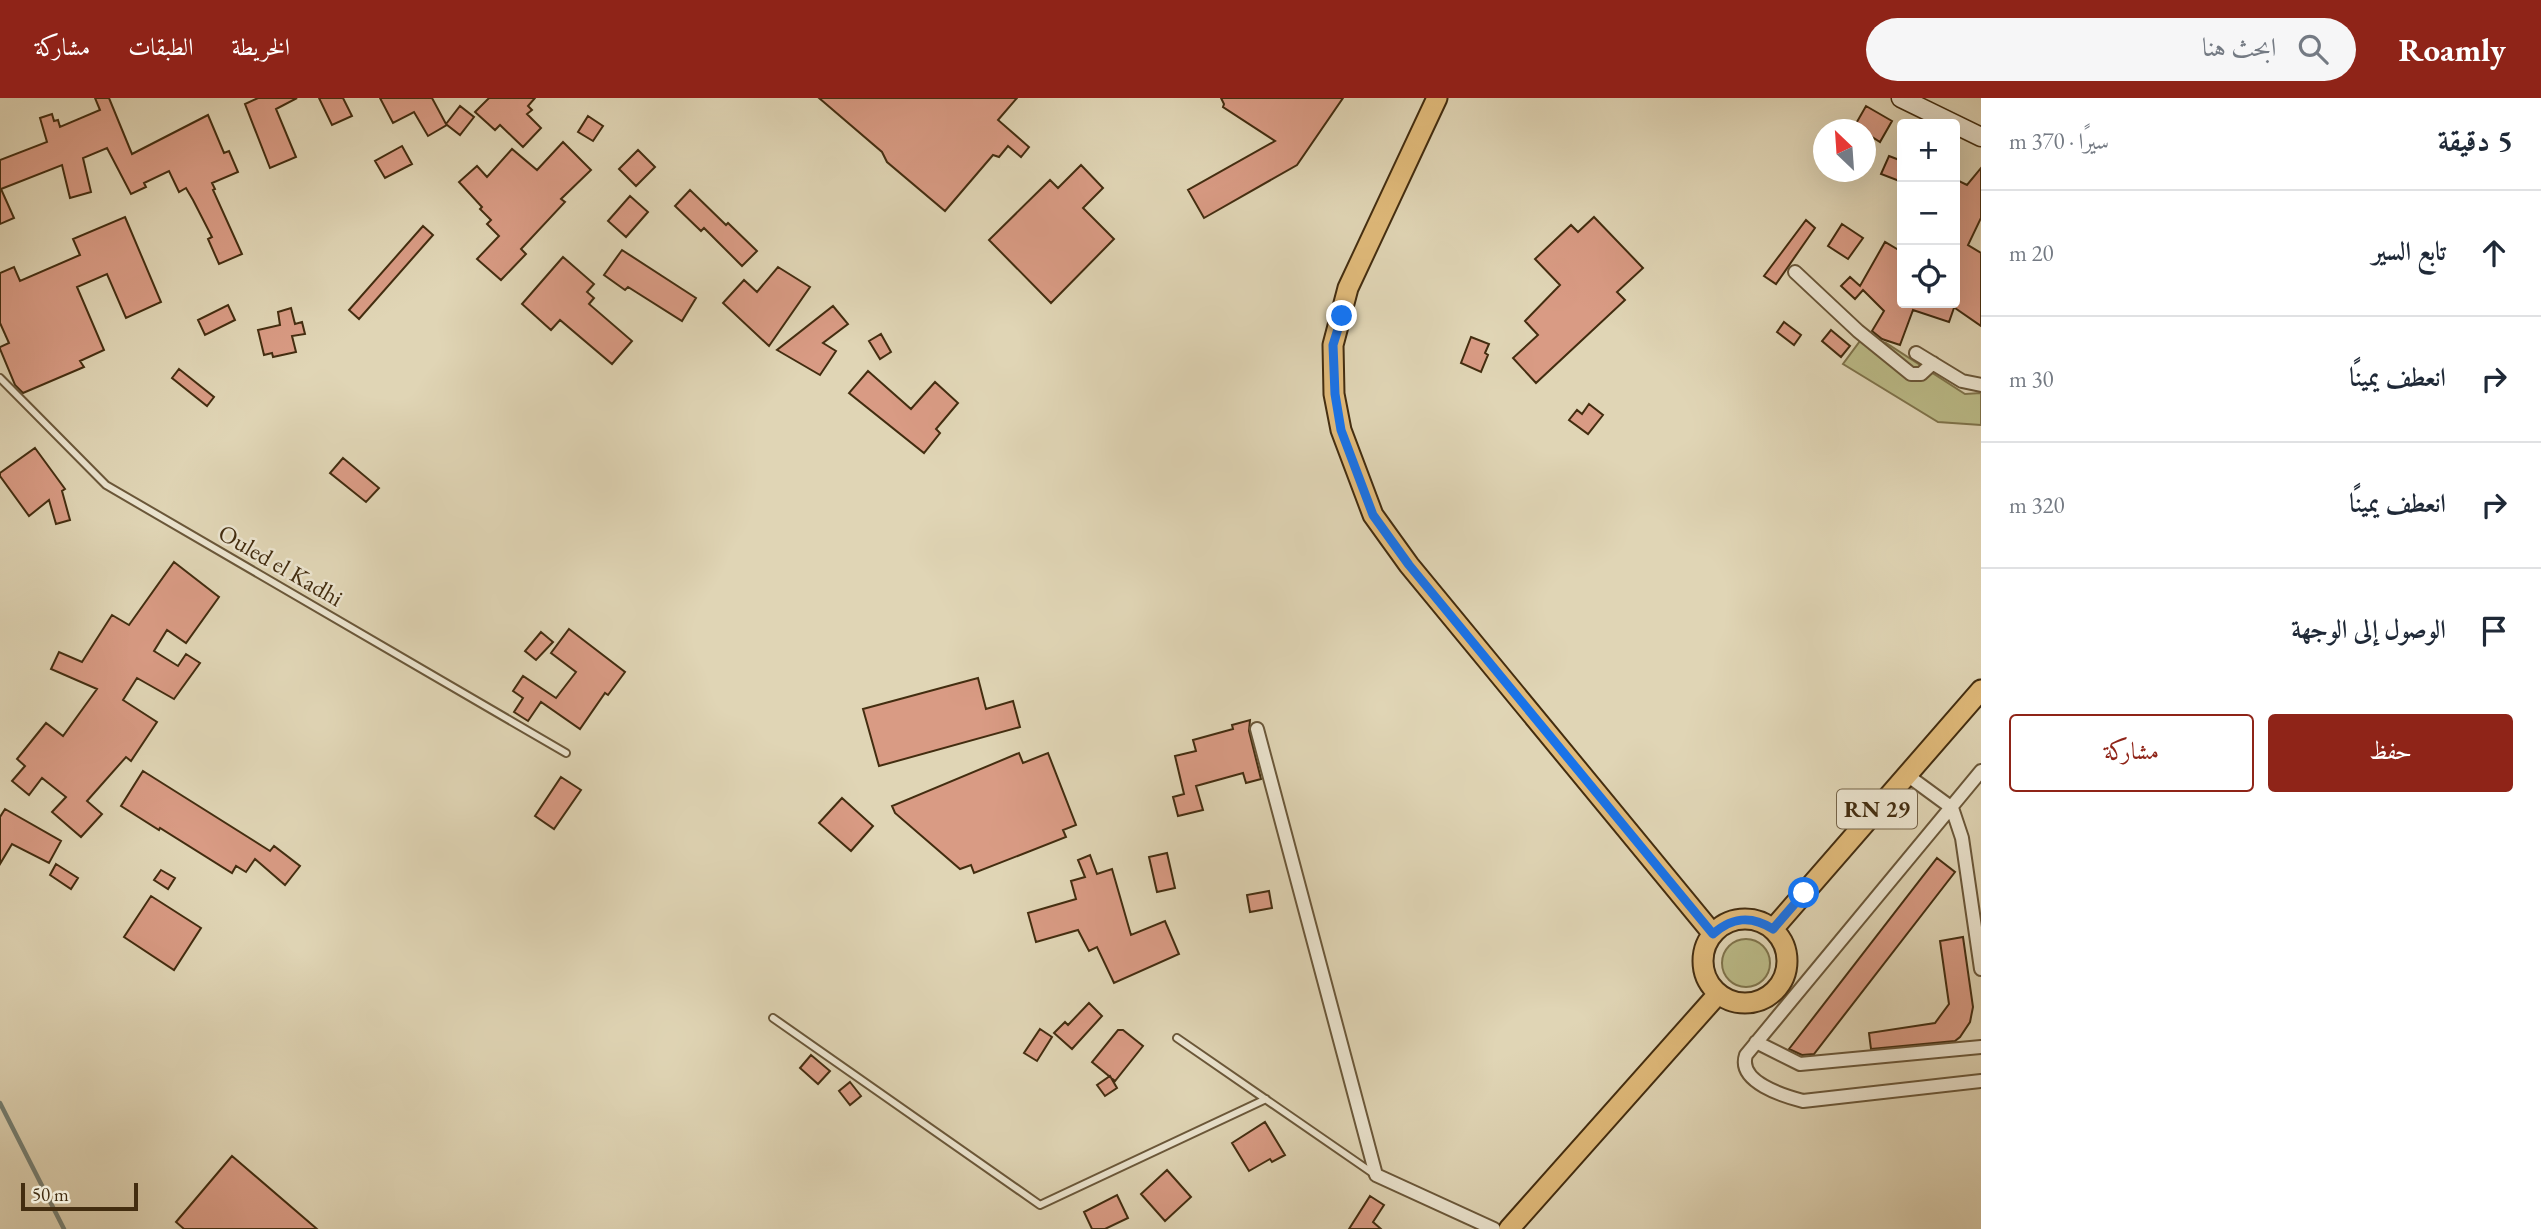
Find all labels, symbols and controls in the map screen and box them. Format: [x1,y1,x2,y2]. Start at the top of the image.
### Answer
search box [1866,18,2356,81]
text: Roamly [2398,28,2506,71]
text: ابحث هنا [2202,30,2276,64]
icon: search [2294,30,2332,68]
text: مشاركة [35,31,90,62]
text: الطبقات [128,31,194,62]
text: الخريطة [232,31,290,62]
north arrow [1813,119,1876,182]
map controls [1897,119,1960,308]
button: + [1897,119,1960,182]
text: 5 دقيقة [2438,121,2513,160]
text: سيرًا · 370 m [2009,126,2109,156]
button: − [1897,182,1960,245]
text: تابع السير [2372,234,2446,268]
icon: ahead [2475,234,2513,272]
text: 20 m [2009,238,2054,268]
button: locate [1897,245,1960,308]
route end [1326,300,1357,331]
text: انعطف يمينًا [2349,360,2446,394]
icon: right [2475,360,2513,398]
text: 30 m [2009,364,2054,394]
text: انعطف يمينًا [2349,486,2446,520]
icon: right [2475,486,2513,524]
text: 320 m [2009,490,2065,520]
street label: Ouled el Kadhi [213,517,349,613]
text: الوصول إلى الوجهة [2291,612,2446,646]
icon: arrive [2475,612,2513,650]
button: مشاركة [2009,714,2254,792]
button: حفظ [2268,714,2513,792]
road number: RN 29 [1837,790,1917,828]
route start [1788,877,1819,908]
scale bar [21,1180,138,1212]
text: 50 m [32,1182,69,1207]

